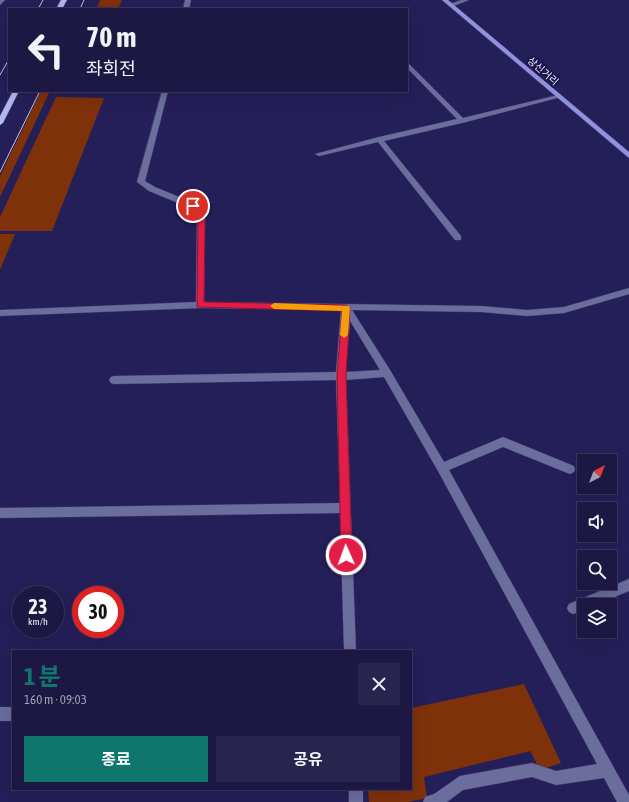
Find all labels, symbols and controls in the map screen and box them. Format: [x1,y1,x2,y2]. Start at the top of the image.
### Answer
text: 70 m [86,21,136,53]
icon: left [20,24,72,76]
street label: 상신거리 [526,55,560,87]
text: 좌회전 [86,58,136,79]
pin [176,189,210,223]
icon: arrive [182,195,204,217]
north arrow [577,454,617,494]
map controls [577,454,617,638]
button: sound [577,502,617,542]
position arrow [325,534,367,576]
button: search [577,550,617,590]
speed limit sign: 30 [72,586,124,638]
text: 23 [29,595,47,618]
button: layers [577,598,617,638]
text: km/h [28,616,48,627]
text: 1 분 [24,663,61,690]
button: close [358,663,400,705]
text: 160 m · 09:03 [24,692,87,707]
button: 종료 [24,736,208,782]
button: 공유 [216,736,400,782]

